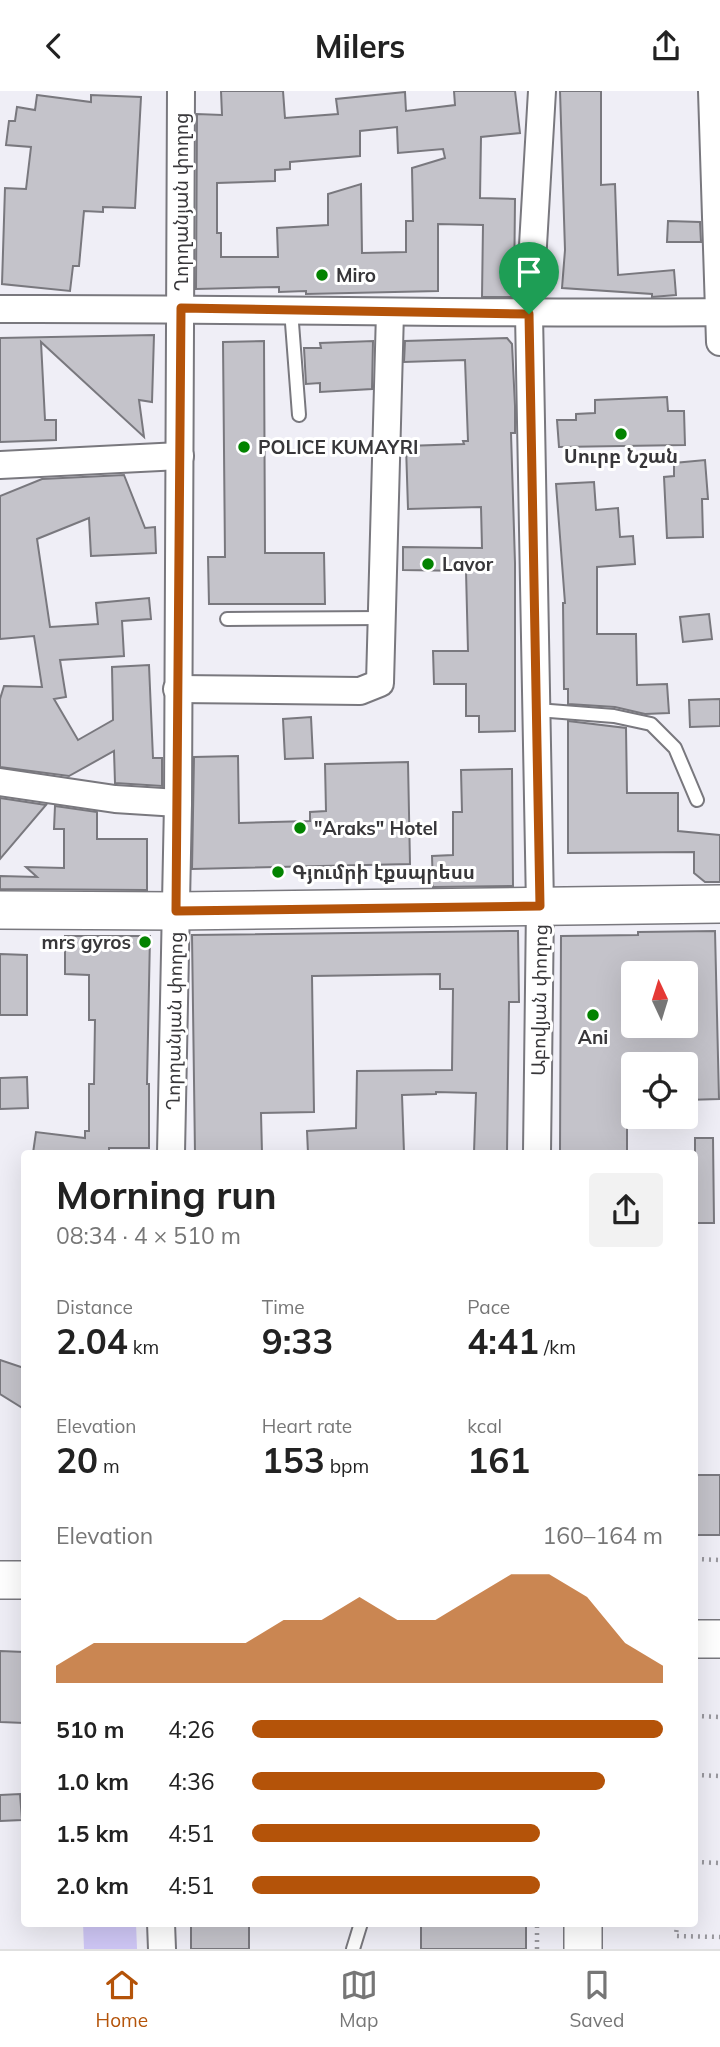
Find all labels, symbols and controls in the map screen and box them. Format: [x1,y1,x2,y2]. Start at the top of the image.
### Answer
text: Milers [315,26,405,66]
icon: back [35,27,73,65]
icon: share [647,27,685,65]
street label: Ղորղանյան փողոց [169,113,193,291]
pin [499,242,559,314]
icon: arrive [510,253,548,291]
place label: Miro [336,263,376,287]
marker: Miro [314,267,330,283]
marker: Սուրբ Նշան [613,426,629,442]
place label: POLICE KUMAYRI [258,435,418,459]
marker: POLICE KUMAYRI [236,439,252,455]
place label: Սուրբ Նշան [564,444,678,468]
place label: Lavor [442,552,494,576]
marker: Lavor [420,556,436,572]
place label: "Araks" Hotel [314,816,438,840]
marker: "Araks" Hotel [292,820,308,836]
place label: Գյումրի էքսպրեսս [292,860,475,884]
marker: Գյումրի էքսպրեսս [270,864,286,880]
street label: Աբովյան փողոց [526,924,552,1076]
place label: mrs gyros [42,930,131,954]
street label: Ղորղանյան փողոց [160,931,188,1111]
marker: mrs gyros [137,934,153,950]
north arrow [621,961,698,1038]
map controls [621,961,698,1129]
marker: Ani [585,1007,601,1023]
place label: Ani [578,1025,608,1049]
button: locate [621,1052,698,1129]
text: Morning run [56,1171,277,1219]
button: share [589,1173,663,1247]
text: 08:34 · 4 × 510 m [56,1221,241,1250]
text: Distance [56,1295,133,1319]
text: Time [262,1295,305,1319]
text: Pace [467,1295,510,1319]
text: 2.04 [56,1319,128,1363]
text: 9:33 [262,1319,333,1363]
text: 4:41 [467,1319,539,1363]
text: km [128,1335,159,1359]
text: /km [539,1335,576,1359]
text: Elevation [56,1414,136,1438]
text: Heart rate [262,1414,352,1438]
text: kcal [467,1414,502,1438]
text: 20 [56,1438,98,1482]
text: 153 [262,1438,325,1482]
text: 161 [467,1438,530,1482]
text: m [98,1454,120,1478]
text: bpm [325,1454,369,1478]
text: Elevation [56,1521,153,1550]
text: 160–164 m [542,1521,663,1550]
text: 510 m [56,1715,124,1744]
text: 4:26 [168,1715,215,1744]
text: 1.0 km [56,1767,129,1796]
text: 4:36 [168,1767,215,1796]
text: 1.5 km [56,1819,129,1848]
text: 4:51 [168,1819,215,1848]
text: 2.0 km [56,1871,129,1900]
text: 4:51 [168,1871,215,1900]
tab: Home [96,1966,148,2032]
tab: Map [339,1966,378,2032]
tab: Saved [570,1966,624,2032]

